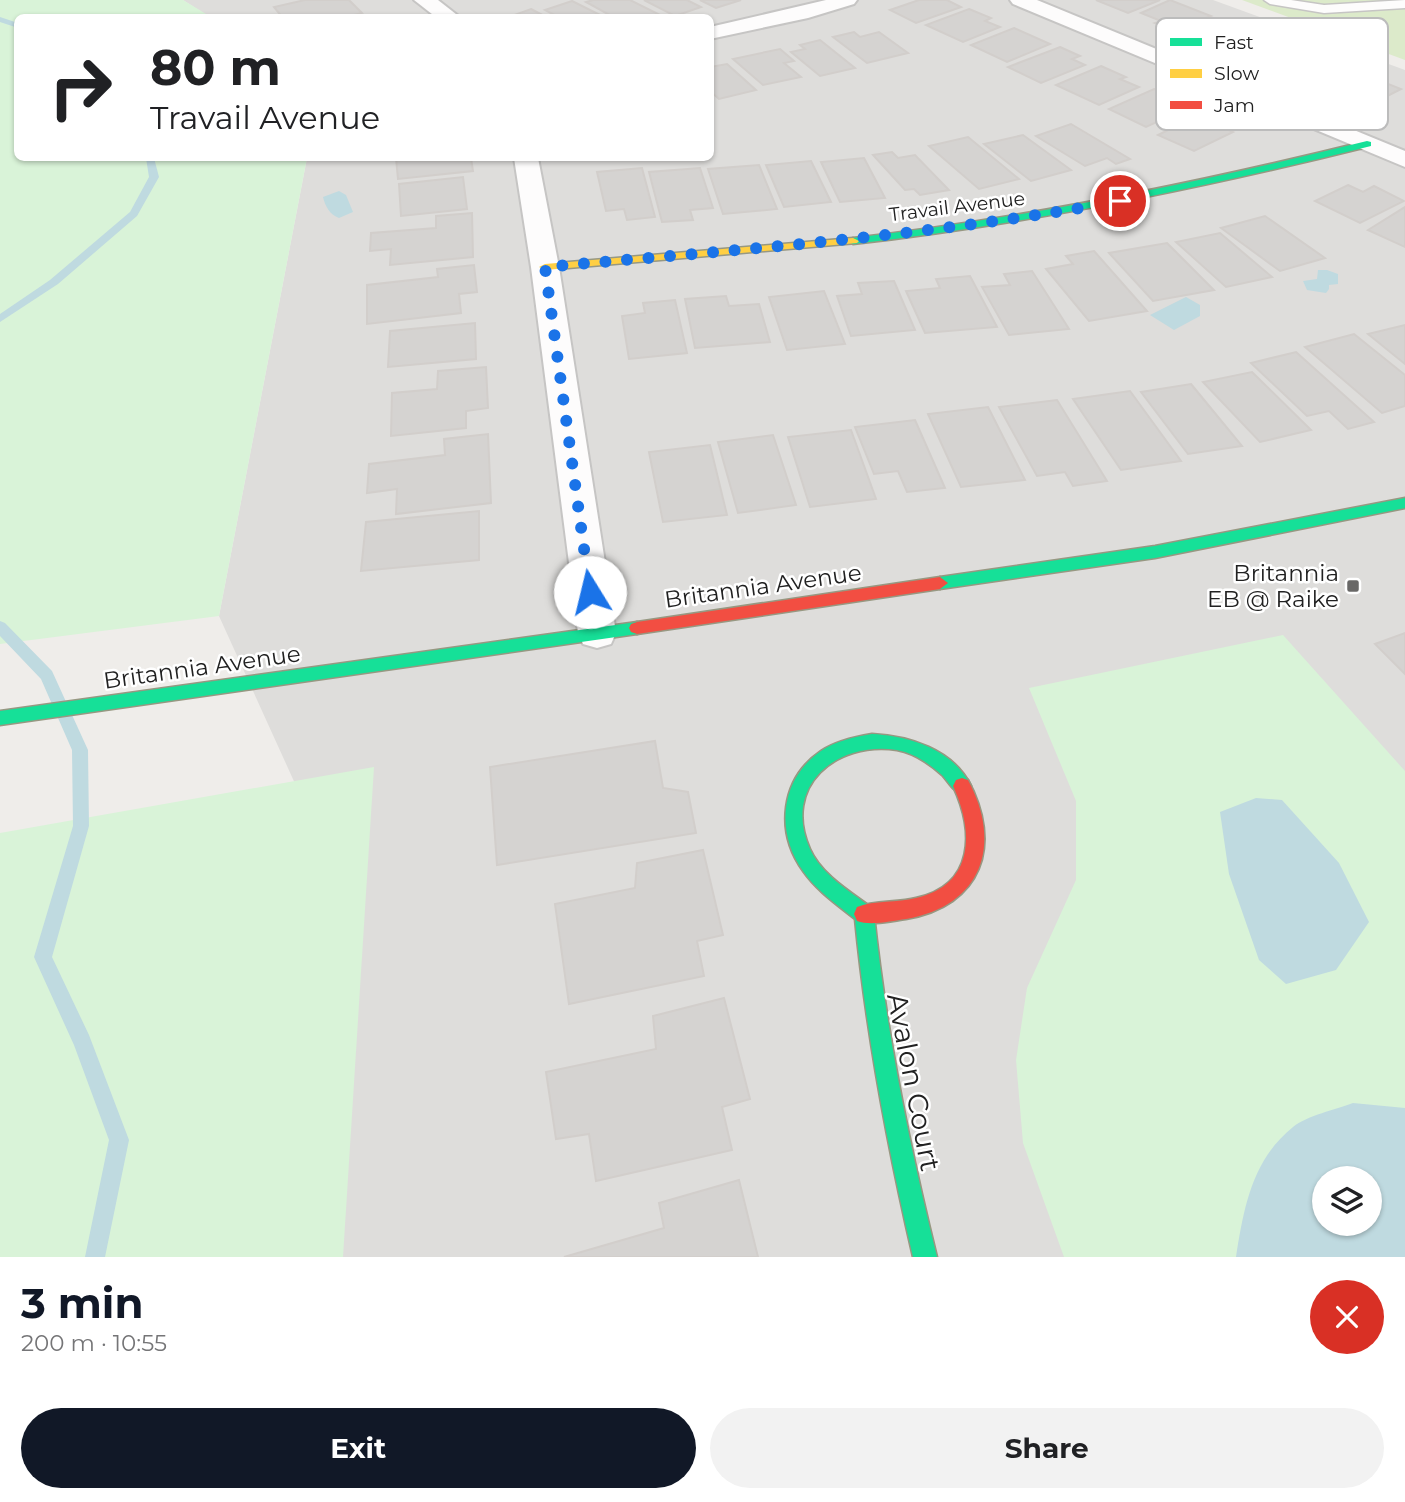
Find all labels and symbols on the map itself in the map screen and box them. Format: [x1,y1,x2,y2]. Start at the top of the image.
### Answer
legend [1156,18,1388,130]
text: Fast [1214,31,1254,54]
text: Slow [1214,62,1259,85]
text: Jam [1213,94,1255,117]
pin [1090,171,1150,231]
street label: Travail Avenue [888,187,1026,226]
position arrow [553,555,627,629]
street label: Britannia Avenue [663,558,863,614]
place label: Britannia EB @ Raike [1207,559,1339,613]
marker: Britannia EB @ Raike [1345,578,1361,594]
street label: Britannia Avenue [102,639,302,695]
street label: Avalon Court [880,990,948,1174]

